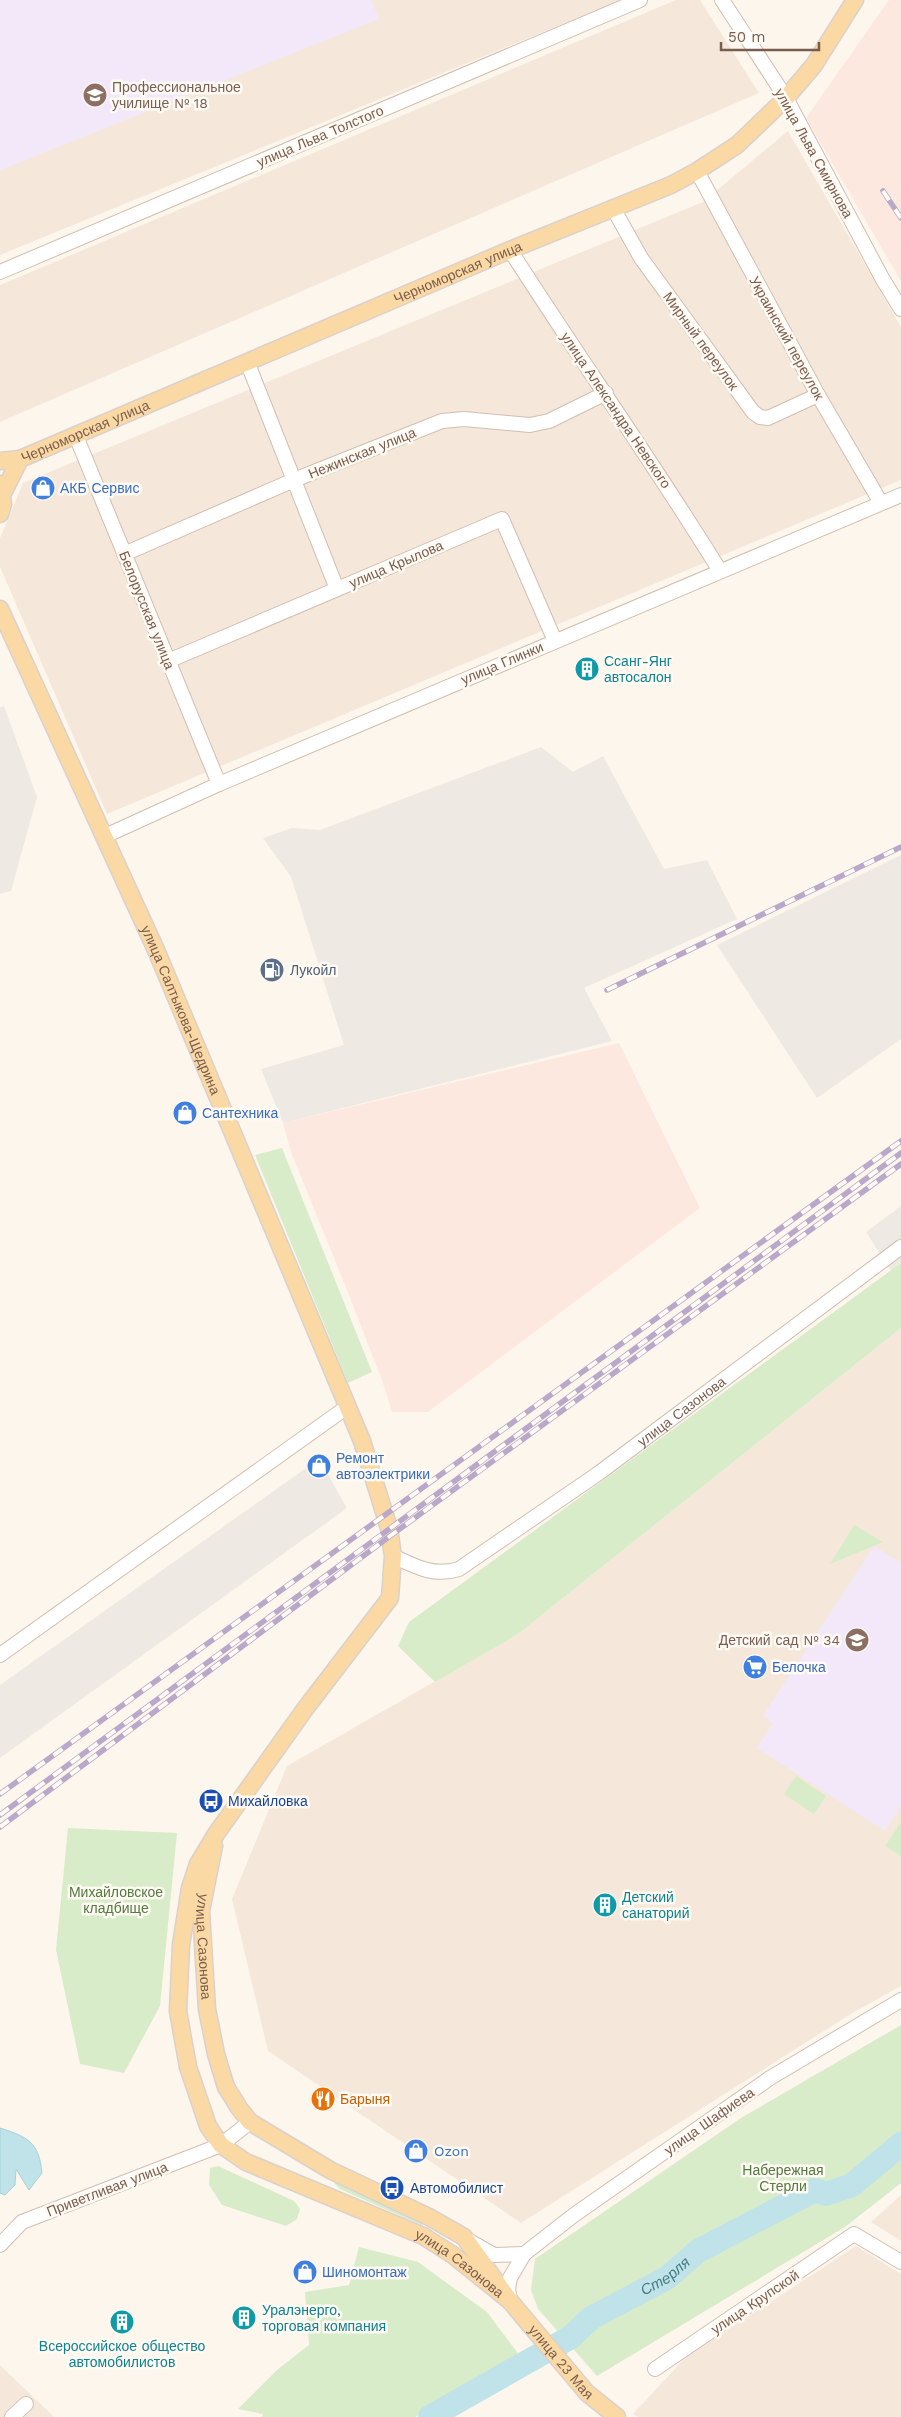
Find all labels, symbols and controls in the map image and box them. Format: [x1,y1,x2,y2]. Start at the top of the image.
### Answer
scale bar [721,20,818,52]
text: 50 m [728,28,765,46]
place label: Профессиональное училище № 18 [112,79,241,111]
school or university icon: Профессиональное училище № 18 [82,82,108,108]
street label: улица Льва Смирнова [772,85,856,221]
street label: улица Льва Толстого [254,102,386,170]
street label: Черноморская улица [391,238,524,307]
street label: Украинский переулок [746,273,828,403]
street label: Мирный переулок [660,289,742,394]
street label: улица Александра Невского [558,329,674,491]
street label: Черноморская улица [19,397,152,466]
street label: Нежинская улица [306,424,418,482]
shop icon: АКБ Сервис [30,475,56,501]
place label: АКБ Сервис [60,480,139,496]
street label: улица Крылова [347,537,446,591]
street label: Белорусская улица [116,549,178,672]
street label: улица Глинки [458,638,546,688]
place label: Ссанг-Янг автосалон [604,653,672,685]
building icon: Ссанг-Янг автосалон [574,656,600,682]
street label: улица Салтыкова-Щедрина [138,923,224,1097]
fuel station icon: Лукойл [259,957,285,983]
place label: Лукойл [290,962,336,978]
shop icon: Сантехника [172,1100,198,1126]
place label: Сантехника [202,1105,279,1121]
street label: улица Сазонова [634,1373,729,1449]
place label: Ремонт автоэлектрики [336,1450,430,1482]
shop icon: Ремонт автоэлектрики [306,1453,332,1479]
school or university icon: Детский сад № 34 [844,1627,870,1653]
place label: Детский сад № 34 [719,1632,840,1648]
supermarket icon: Белочка [742,1654,768,1680]
place label: Белочка [772,1659,826,1675]
bus stop icon: Михайловка [198,1788,224,1814]
place label: Михайловка [228,1793,308,1809]
park label: Михайловское кладбище [69,1884,163,1916]
place label: Детский санаторий [622,1889,689,1921]
building icon: Детский санаторий [592,1892,618,1918]
street label: улица Сазонова [193,1893,214,2000]
street label: улица Шафиева [661,2084,757,2158]
restaurant icon: Барыня [310,2086,336,2112]
place label: Барыня [340,2091,390,2107]
shop icon: Ozon [403,2138,429,2164]
place label: Ozon [434,2143,469,2159]
street label: Приветливая улица [44,2158,170,2219]
park label: Набережная Стерли [742,2162,824,2194]
bus stop icon: Автомобилист [379,2175,405,2201]
place label: Автомобилист [410,2180,504,2196]
street label: улица Сазонова [413,2226,507,2301]
water label: Стерля [637,2253,694,2299]
shop icon: Шиномонтаж [292,2259,318,2285]
place label: Шиномонтаж [322,2264,407,2280]
street label: улица Крупской [708,2267,802,2337]
place label: Уралэнерго, торговая компания [262,2302,386,2334]
building icon: Уралэнерго, торговая компания [231,2305,257,2331]
building icon: Всероссийское общество автомобилистов [109,2309,135,2335]
street label: улица 23 Мая [526,2322,596,2403]
place label: Всероссийское общество автомобилистов [39,2338,205,2370]

